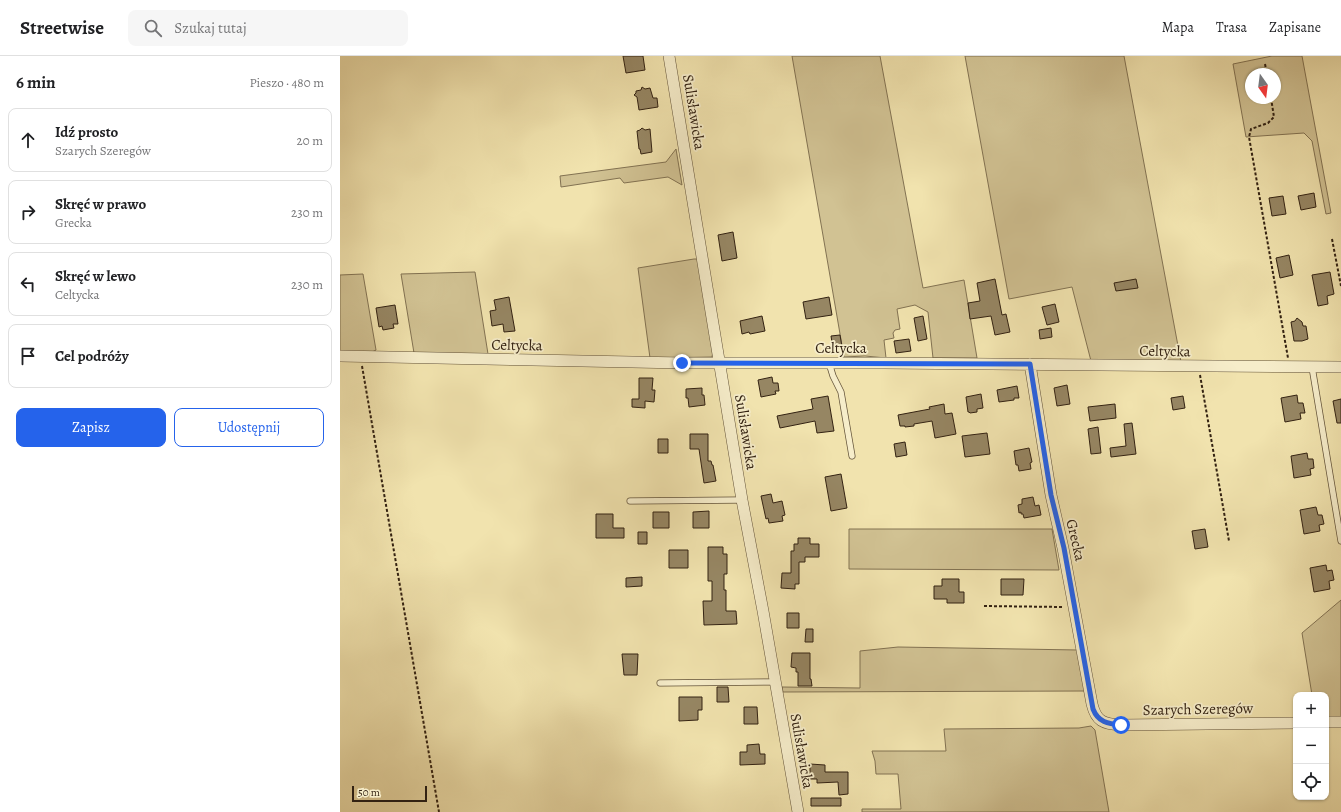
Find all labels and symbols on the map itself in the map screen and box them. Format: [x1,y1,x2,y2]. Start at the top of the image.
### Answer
north arrow [1245,68,1281,104]
street label: Sulisławicka [678,73,710,151]
street label: Celtycka [491,335,543,355]
street label: Celtycka [815,338,867,358]
street label: Celtycka [1139,341,1191,361]
route end [673,354,691,372]
street label: Sulisławicka [730,393,762,471]
street label: Grecka [1061,517,1091,563]
street label: Szarych Szeregów [1143,698,1254,720]
street label: Sulisławicka [786,712,818,790]
route start [1112,716,1130,734]
scale bar [352,784,427,803]

